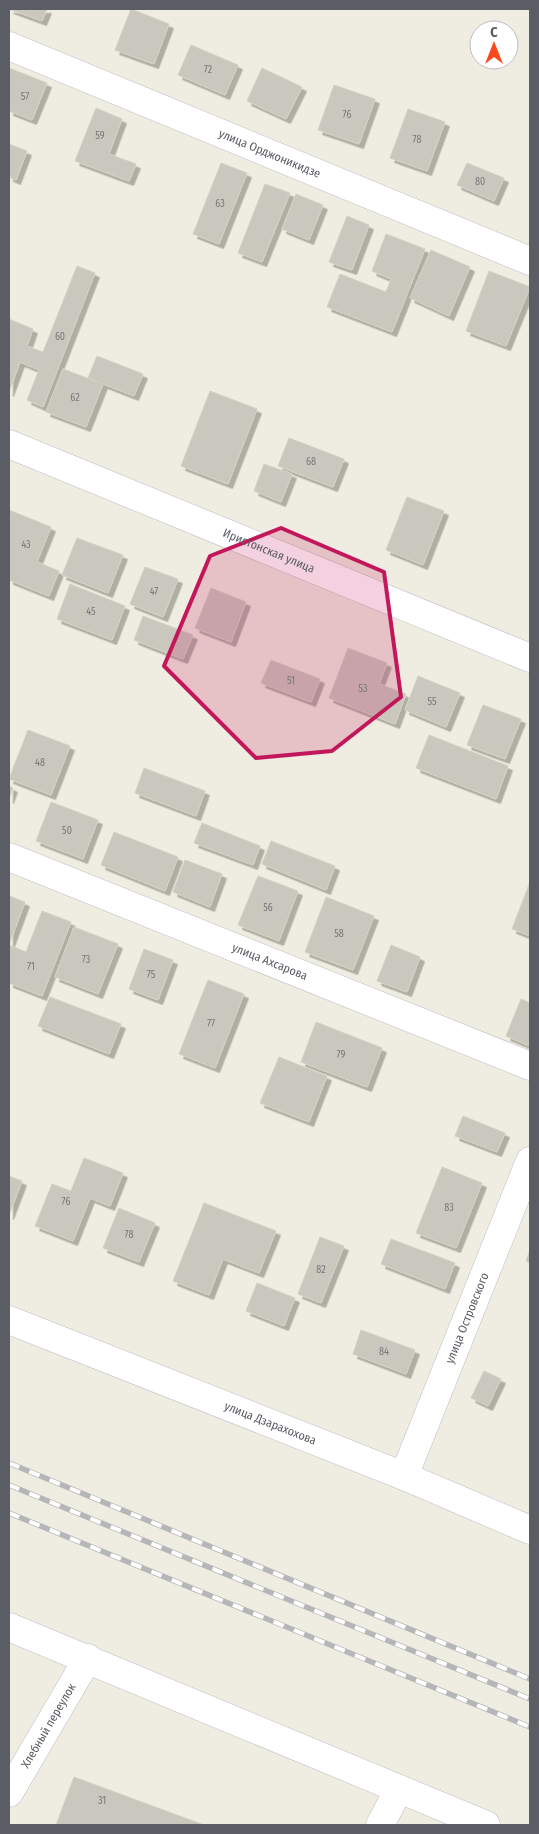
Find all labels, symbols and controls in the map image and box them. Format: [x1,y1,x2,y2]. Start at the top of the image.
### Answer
north arrow [469,20,519,70]
text: С [490,24,498,41]
house number: 72 [204,64,213,76]
house number: 57 [21,91,29,103]
house number: 76 [343,109,351,121]
street label: улица Орджоникидзе [217,126,323,181]
house number: 59 [95,130,105,142]
house number: 78 [413,134,421,146]
house number: 80 [475,176,485,188]
house number: 63 [215,198,225,210]
house number: 60 [55,331,65,343]
house number: 62 [70,392,80,404]
house number: 68 [306,456,316,468]
street label: Иристонская улица [221,526,317,576]
house number: 43 [21,539,31,551]
house number: 47 [150,586,158,598]
house number: 45 [86,606,96,618]
house number: 51 [287,675,295,687]
house number: 53 [358,683,368,695]
house number: 55 [427,696,437,708]
house number: 48 [35,757,45,769]
house number: 50 [62,825,72,837]
house number: 56 [263,902,273,914]
house number: 58 [334,928,344,940]
street label: улица Ахсарова [230,940,310,983]
house number: 73 [82,954,91,966]
house number: 71 [27,961,35,973]
house number: 75 [147,969,156,981]
house number: 77 [207,1018,215,1030]
house number: 79 [337,1049,346,1061]
house number: 76 [62,1196,70,1208]
house number: 83 [444,1202,454,1214]
house number: 78 [125,1229,133,1241]
house number: 82 [316,1264,326,1276]
street label: улица Островского [443,1271,492,1366]
house number: 84 [379,1346,389,1358]
street label: улица Дзарахохова [222,1399,318,1448]
street label: Хлебный переулок [18,1680,79,1771]
house number: 31 [98,1795,106,1807]

